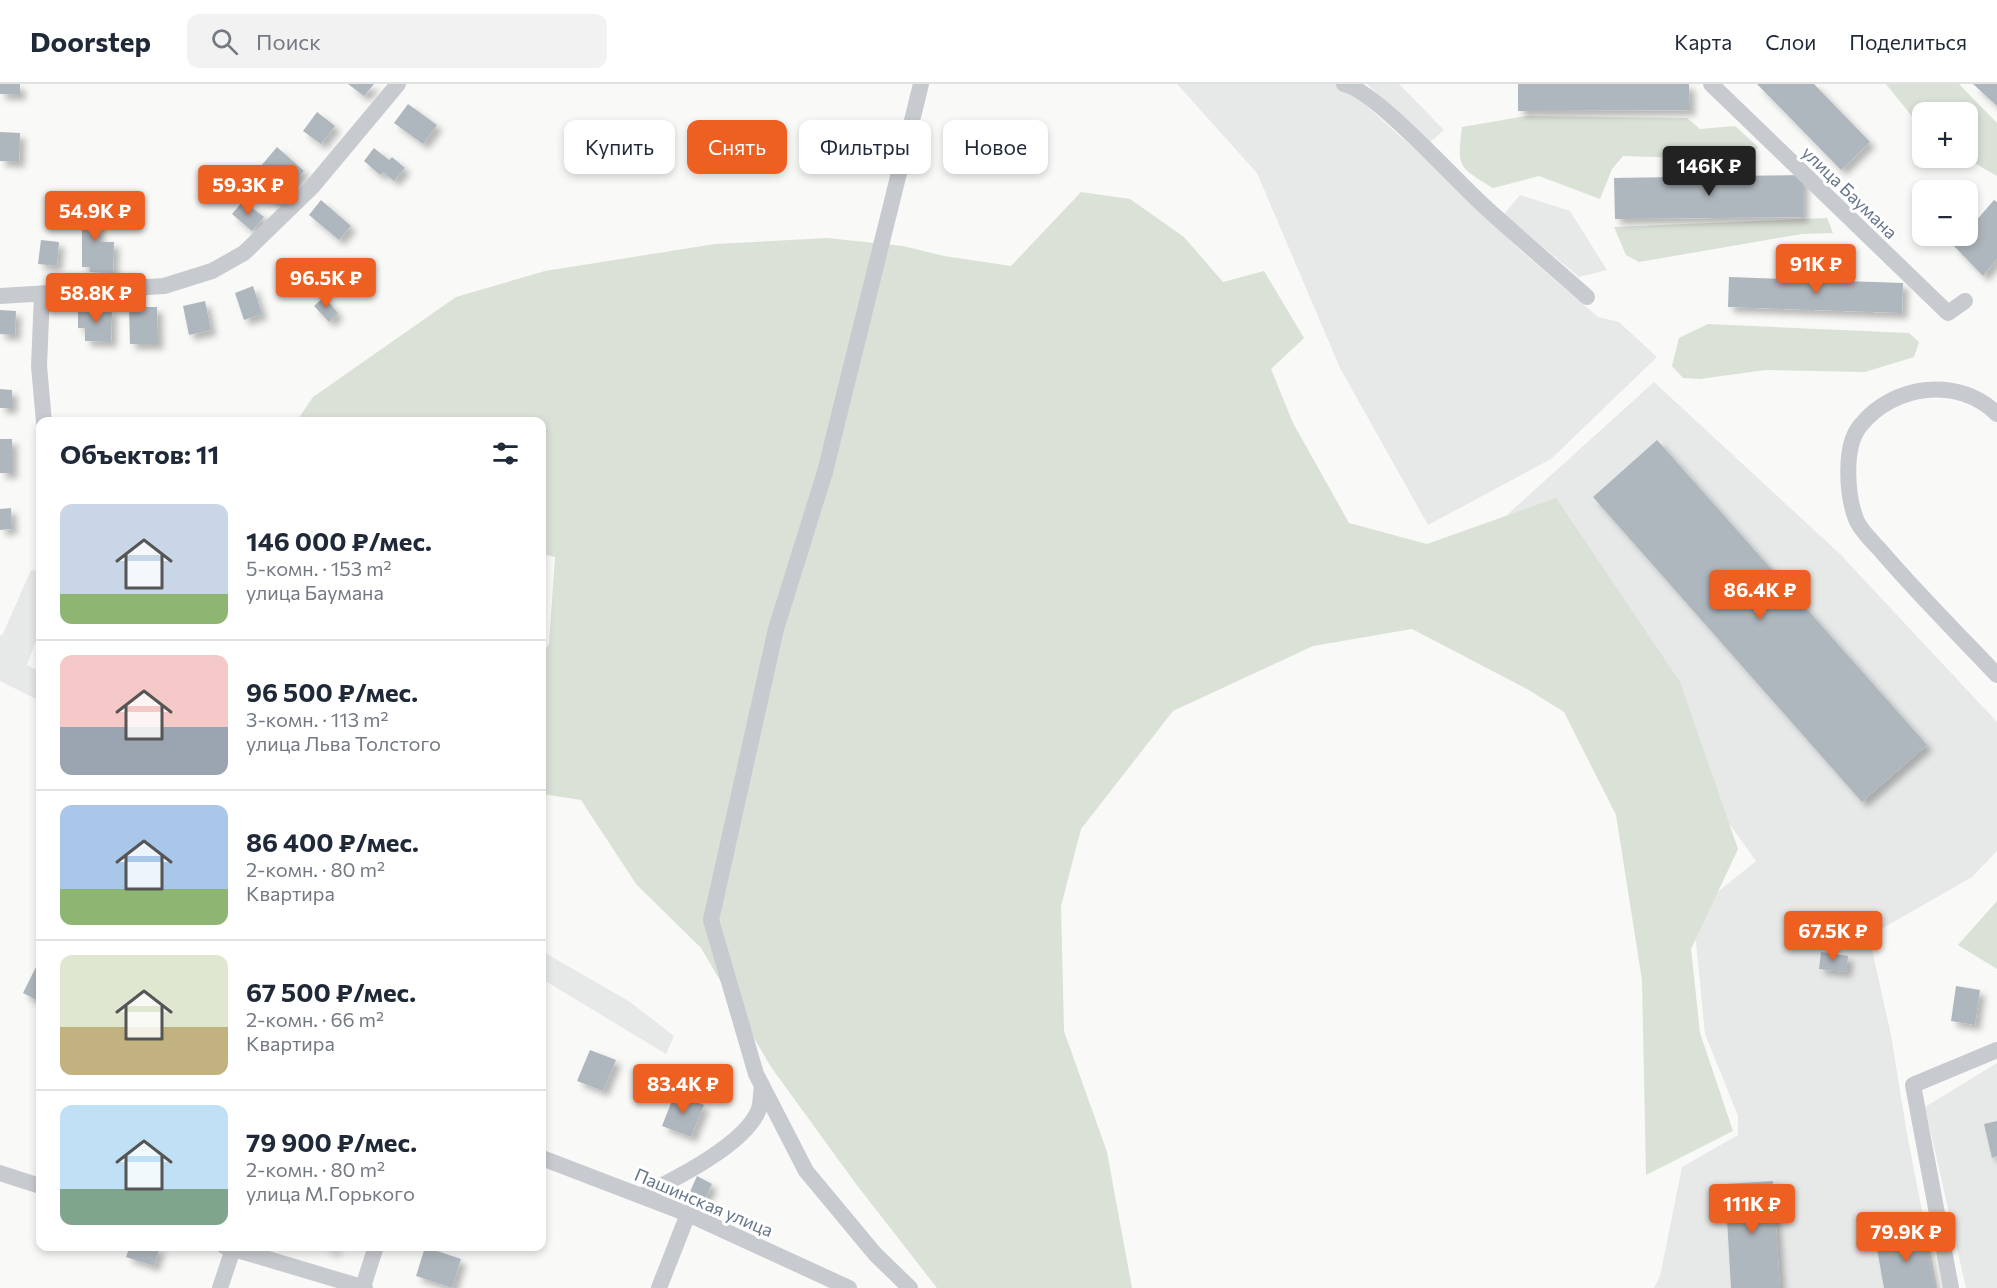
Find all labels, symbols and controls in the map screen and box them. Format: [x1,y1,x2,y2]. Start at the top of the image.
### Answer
search box [187,14,607,68]
text: Doorstep [30,24,151,58]
icon: search [208,25,241,58]
text: Поиск [256,28,321,55]
text: Карта [1674,29,1732,54]
text: Слои [1765,29,1816,54]
text: Поделиться [1849,29,1967,54]
map controls [1912,102,1978,246]
button: + [1912,102,1978,168]
chip: Купить [564,120,675,174]
chip: Снять [687,120,787,174]
chip: Фильтры [799,120,931,174]
chip: Новое [943,120,1048,174]
street label: улица Баумана [1798,141,1902,243]
pin: 146K ₽ [1660,146,1758,197]
text: 146K ₽ [1677,153,1741,177]
pin: 59.3K ₽ [193,165,303,216]
text: 59.3K ₽ [212,172,284,196]
button: − [1912,180,1978,246]
pin: 54.9K ₽ [40,191,150,242]
text: 54.9K ₽ [59,198,131,222]
pin: 91K ₽ [1774,244,1858,295]
text: 91K ₽ [1790,251,1842,275]
pin: 96.5K ₽ [271,258,381,309]
text: 96.5K ₽ [290,265,362,289]
pin: 58.8K ₽ [41,273,151,324]
text: 58.8K ₽ [60,280,132,304]
icon: filters [489,437,522,470]
text: Объектов: 11 [60,438,219,469]
text: 146 000 ₽/мес. [246,525,432,556]
icon: home [108,528,180,600]
text: 5-комн. · 153 m² [246,556,392,580]
pin: 86.4K ₽ [1705,570,1815,621]
text: 86.4K ₽ [1724,577,1796,601]
text: улица Баумана [246,580,384,604]
text: 96 500 ₽/мес. [246,676,418,707]
icon: home [108,679,180,751]
text: 3-комн. · 113 m² [246,707,389,731]
text: улица Льва Толстого [246,731,441,755]
text: 86 400 ₽/мес. [246,826,419,857]
icon: home [108,829,180,901]
text: 2-комн. · 80 m² [246,857,385,881]
text: Квартира [246,881,335,905]
pin: 67.5K ₽ [1778,911,1888,962]
text: 67.5K ₽ [1798,918,1868,942]
text: 67 500 ₽/мес. [246,976,416,1007]
icon: home [108,979,180,1051]
text: 2-комн. · 66 m² [246,1007,384,1031]
text: Квартира [246,1031,335,1055]
pin: 83.4K ₽ [628,1064,738,1115]
text: 83.4K ₽ [647,1071,719,1095]
text: 79 900 ₽/мес. [246,1126,417,1157]
icon: home [108,1129,180,1201]
text: 2-комн. · 80 m² [246,1157,385,1181]
street label: Пашинская улица [631,1163,777,1241]
text: улица М.Горького [246,1181,415,1205]
pin: 111K ₽ [1703,1184,1801,1235]
text: 111K ₽ [1723,1191,1781,1215]
pin: 79.9K ₽ [1851,1212,1961,1263]
text: 79.9K ₽ [1870,1219,1942,1243]

